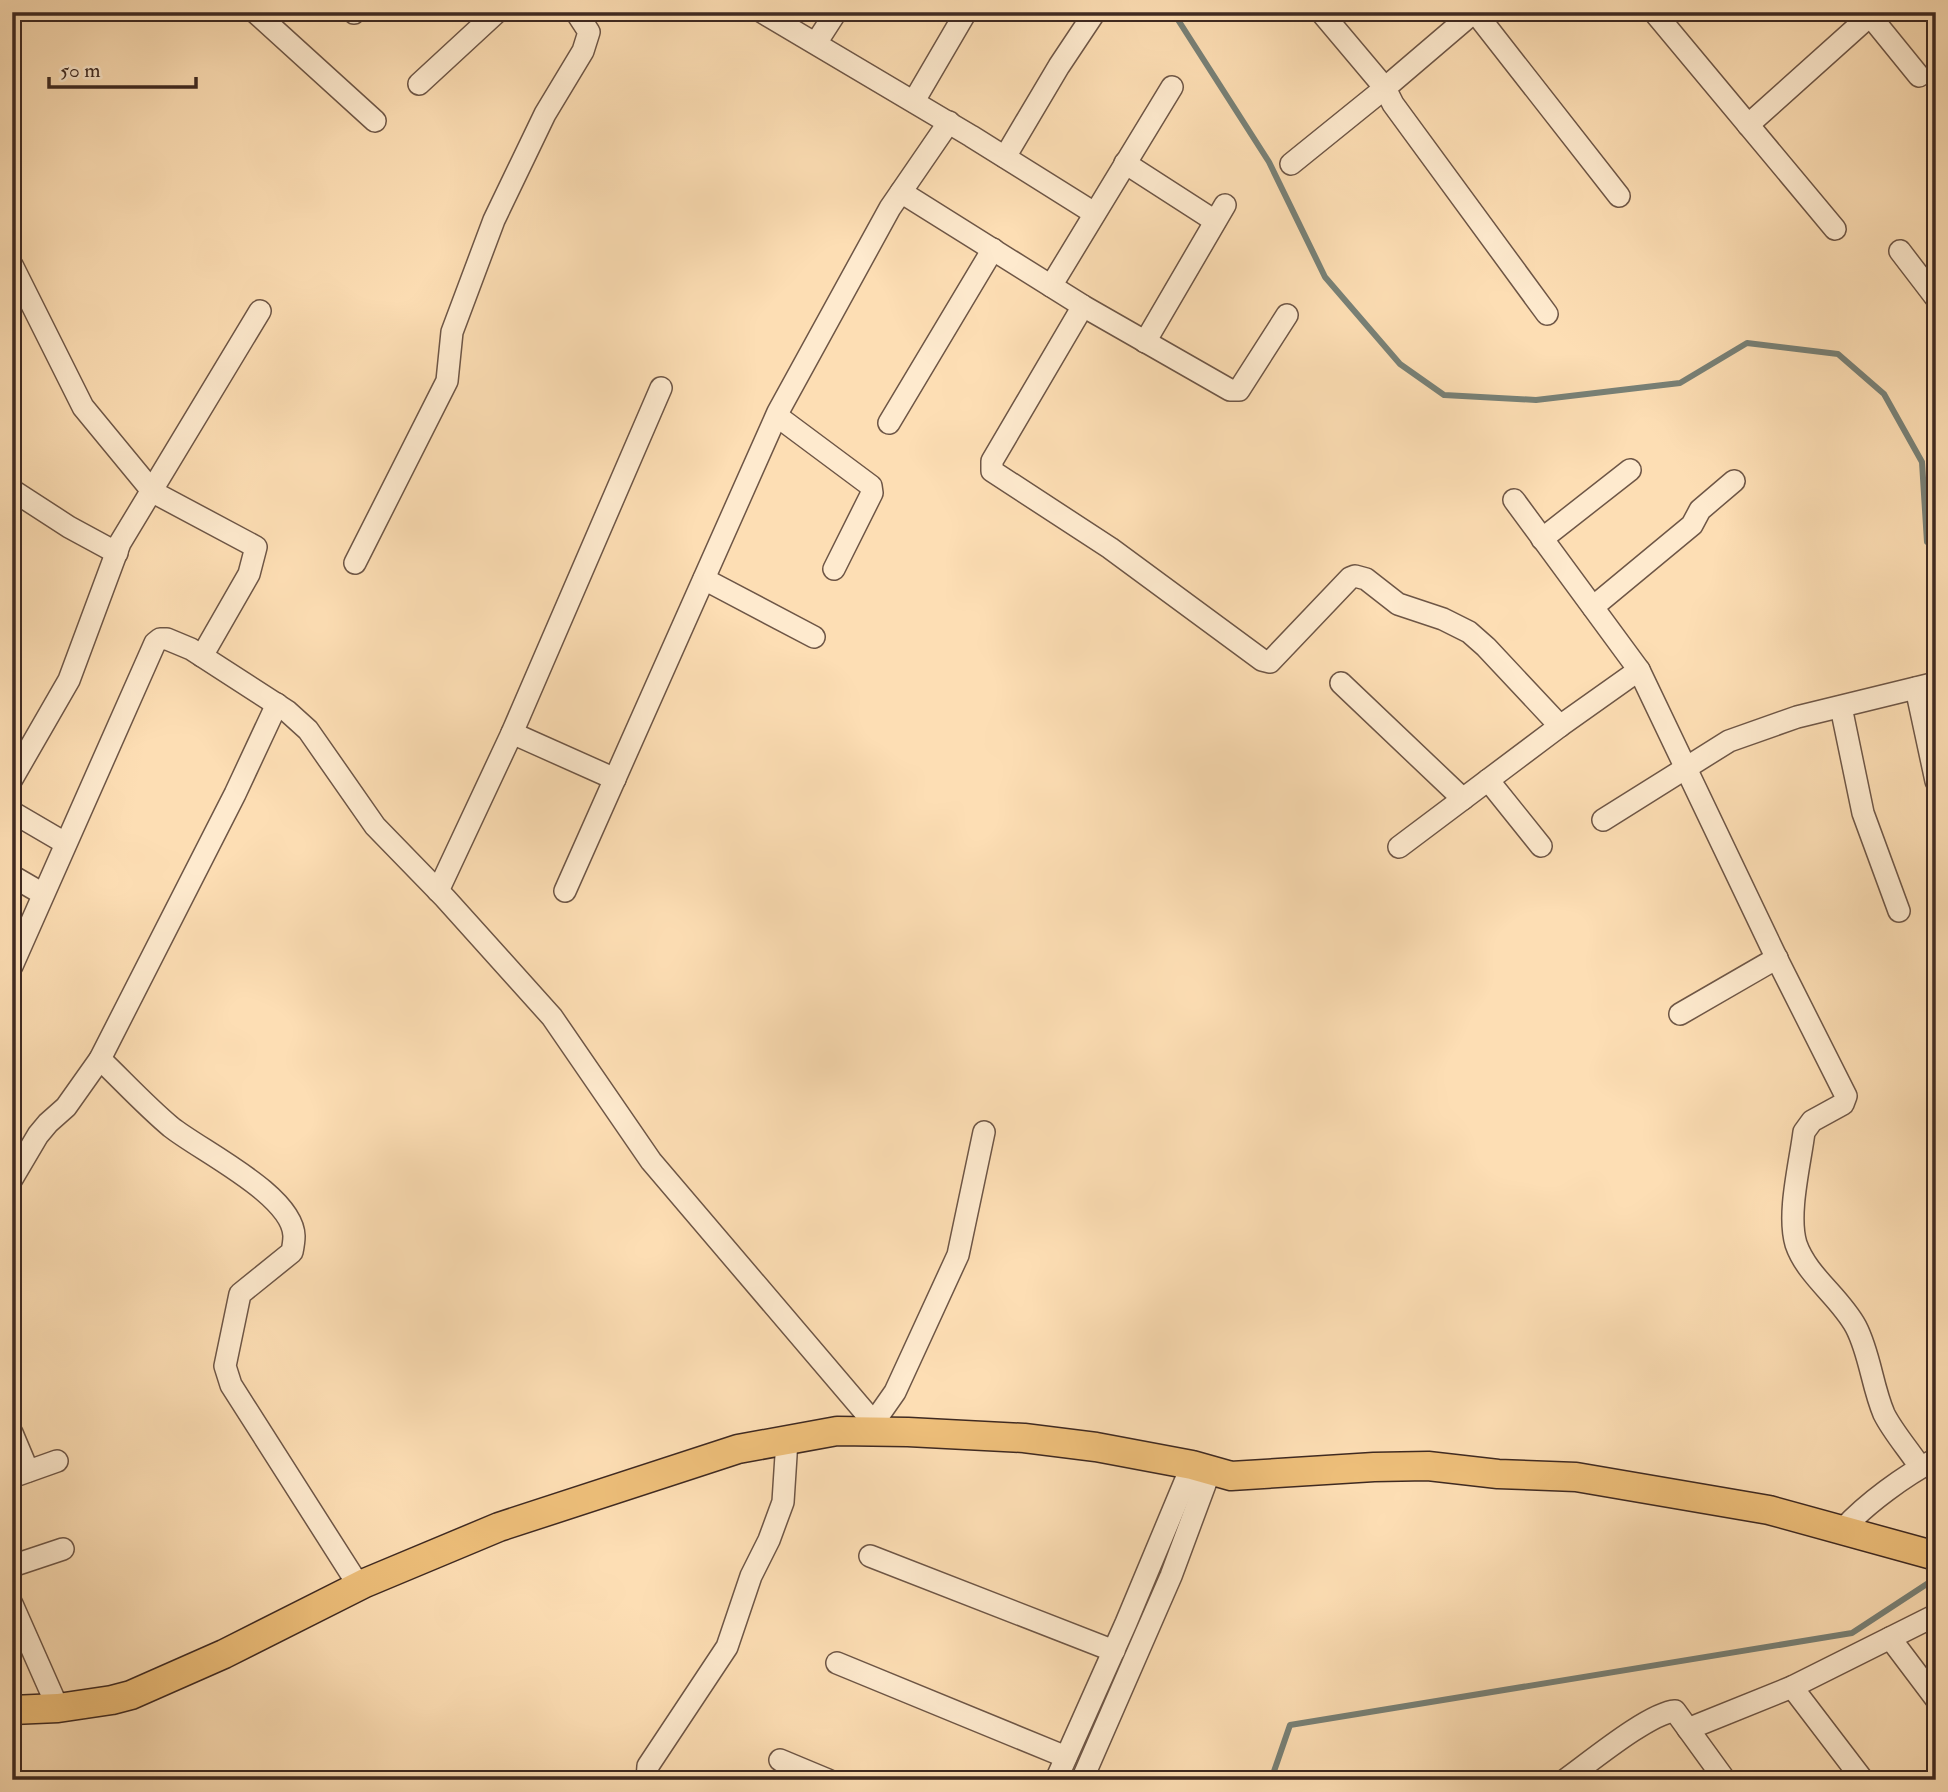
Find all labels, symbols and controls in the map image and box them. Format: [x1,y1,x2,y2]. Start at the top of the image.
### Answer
scale bar [49,46,196,90]
text: 50 m [60,57,101,84]

